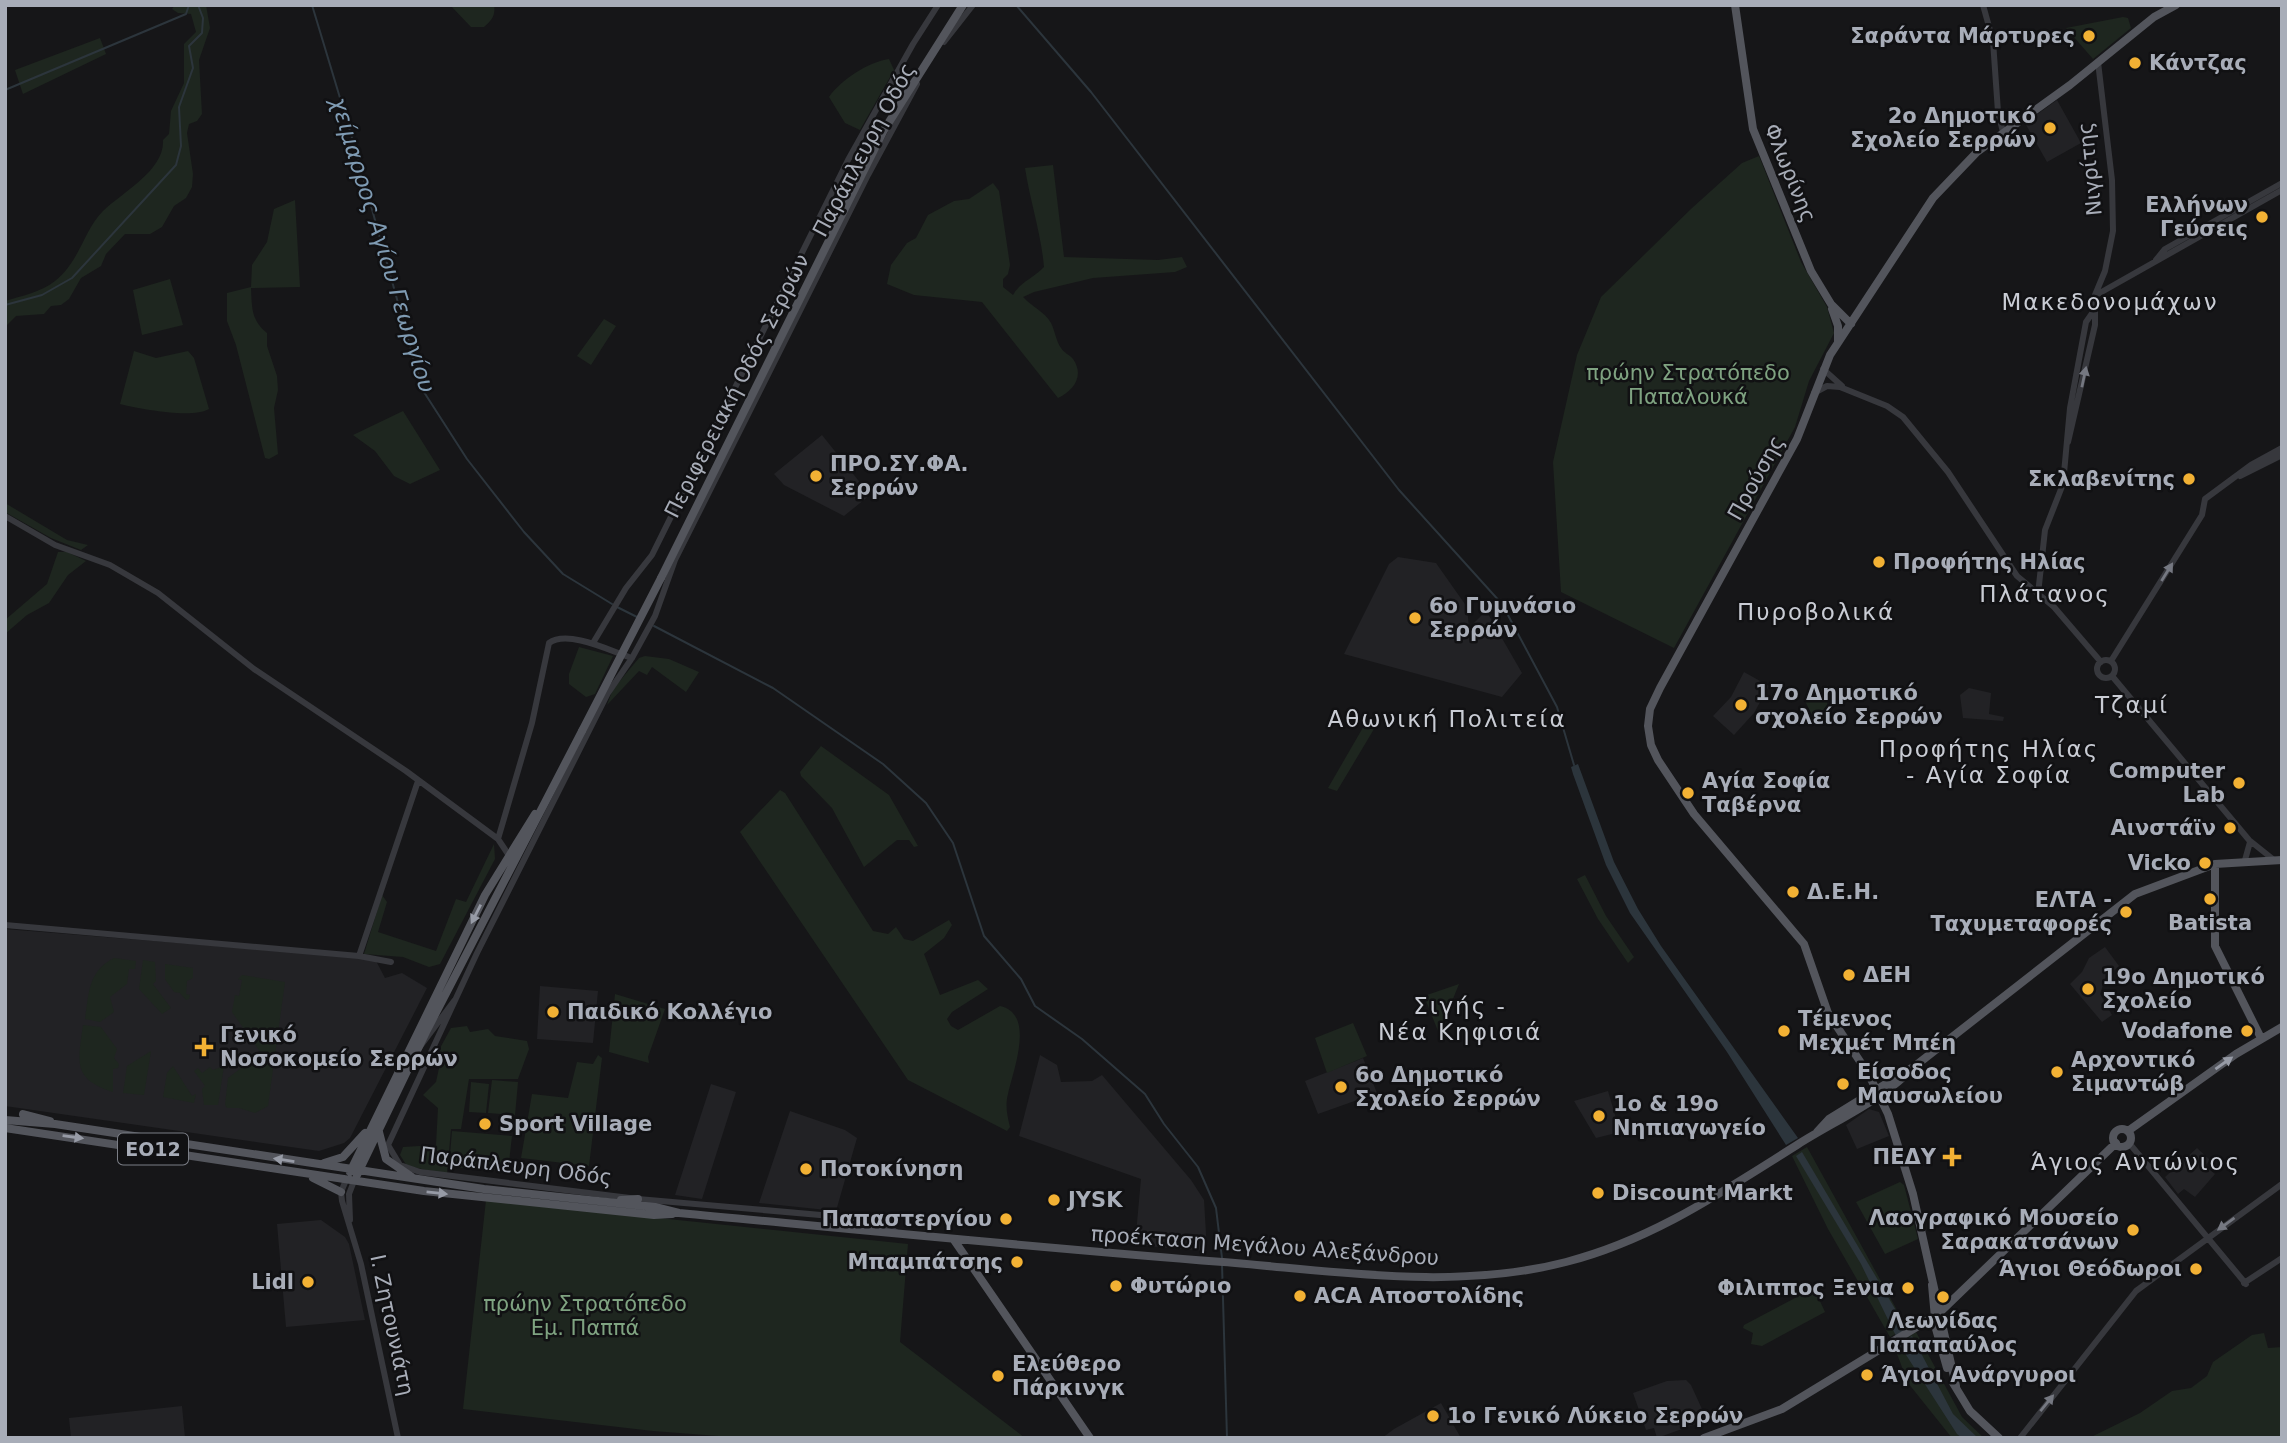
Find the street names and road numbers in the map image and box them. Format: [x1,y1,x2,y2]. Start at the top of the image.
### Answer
street label: Παράπλευρη Οδός [808,59,920,241]
street label: Φλωρίνης [1759,120,1821,226]
street label: Νιγρίτης [2073,121,2107,217]
street label: Περιφερειακή Οδός Σερρών [660,250,814,522]
street label: Προύσης [1723,431,1789,525]
road number: ΕΟ12 [118,1134,188,1164]
street label: Παράπλευρη Οδός [419,1142,613,1190]
street label: προέκταση Μεγάλου Αλεξάνδρου [1090,1222,1440,1270]
street label: Ι. Ζητουνιάτη [365,1252,419,1398]

